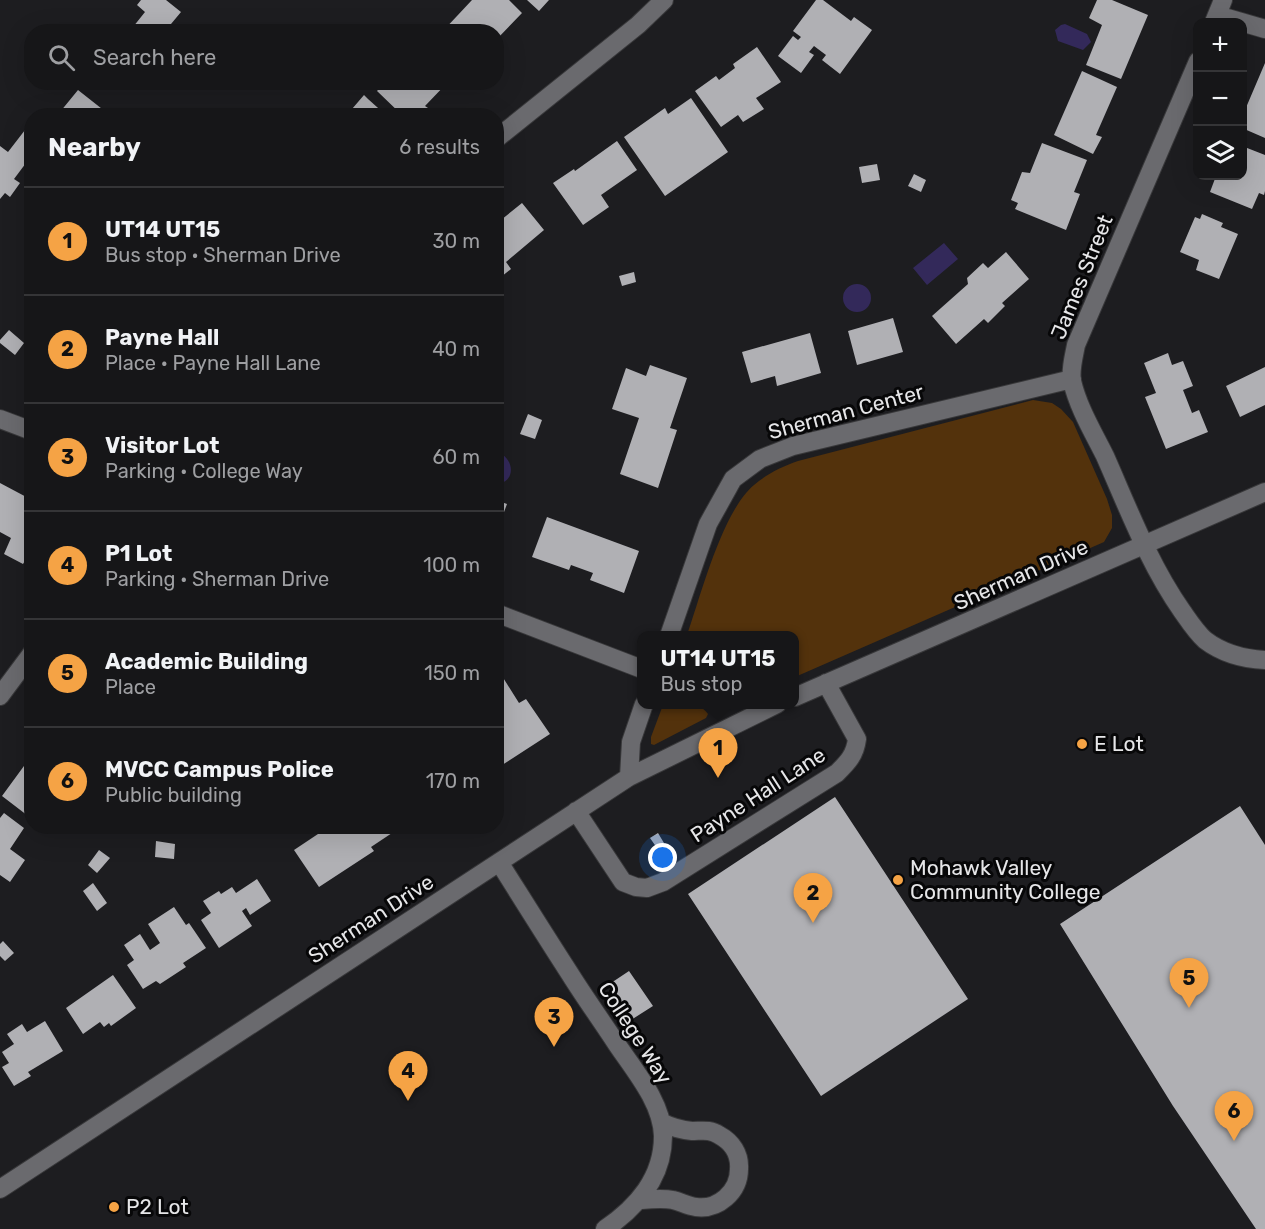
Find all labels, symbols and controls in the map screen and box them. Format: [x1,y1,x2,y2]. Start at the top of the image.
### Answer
map controls [1193,18,1247,180]
button: + [1193,18,1247,72]
search box [24,24,504,90]
icon: search [45,41,78,74]
text: Search here [93,44,216,71]
button: − [1193,72,1247,126]
button: layers [1193,126,1247,180]
text: Nearby [48,132,141,163]
text: 6 results [399,135,480,159]
street label: James Street [1045,211,1118,343]
text: UT14 UT15 [105,216,220,243]
text: 1 [63,229,72,253]
text: 30 m [433,229,480,253]
text: Bus stop · Sherman Drive [105,243,341,267]
text: Payne Hall [105,324,219,351]
text: 2 [61,337,74,361]
text: 40 m [432,337,480,361]
text: Place · Payne Hall Lane [105,351,321,375]
street label: Sherman Center [765,379,926,444]
text: Visitor Lot [105,432,219,459]
text: 3 [61,445,74,469]
text: 60 m [433,445,480,469]
text: Parking · College Way [105,459,303,483]
street label: Sherman Drive [950,534,1092,615]
text: P1 Lot [105,540,172,567]
text: 4 [61,553,74,577]
text: 100 m [423,553,480,577]
text: Parking · Sherman Drive [105,567,329,591]
popup [637,631,799,709]
text: UT14 UT15 [660,645,776,672]
text: Academic Building [105,648,308,675]
text: 5 [61,661,74,685]
text: 150 m [424,661,480,685]
text: Bus stop [660,672,742,696]
text: Place [105,675,156,699]
pin: 1 [698,728,738,778]
place label: E Lot [1094,731,1144,756]
marker: E Lot [1075,737,1089,751]
street label: Payne Hall Lane [686,742,830,847]
text: MVCC Campus Police [105,756,334,783]
text: 6 [61,769,74,793]
text: 170 m [426,769,480,793]
text: Public building [105,783,242,807]
your location [648,843,677,872]
place label: Mohawk Valley Community College [910,855,1101,904]
street label: Sherman Drive [303,869,438,968]
marker: Mohawk Valley Community College [891,873,905,887]
pin: 2 [794,874,832,923]
pin: 5 [1170,958,1208,1008]
street label: College Way [593,977,678,1089]
pin: 3 [534,998,574,1047]
pin: 4 [388,1052,428,1101]
pin: 6 [1214,1092,1254,1141]
place label: P2 Lot [126,1194,189,1219]
marker: P2 Lot [107,1200,121,1214]

